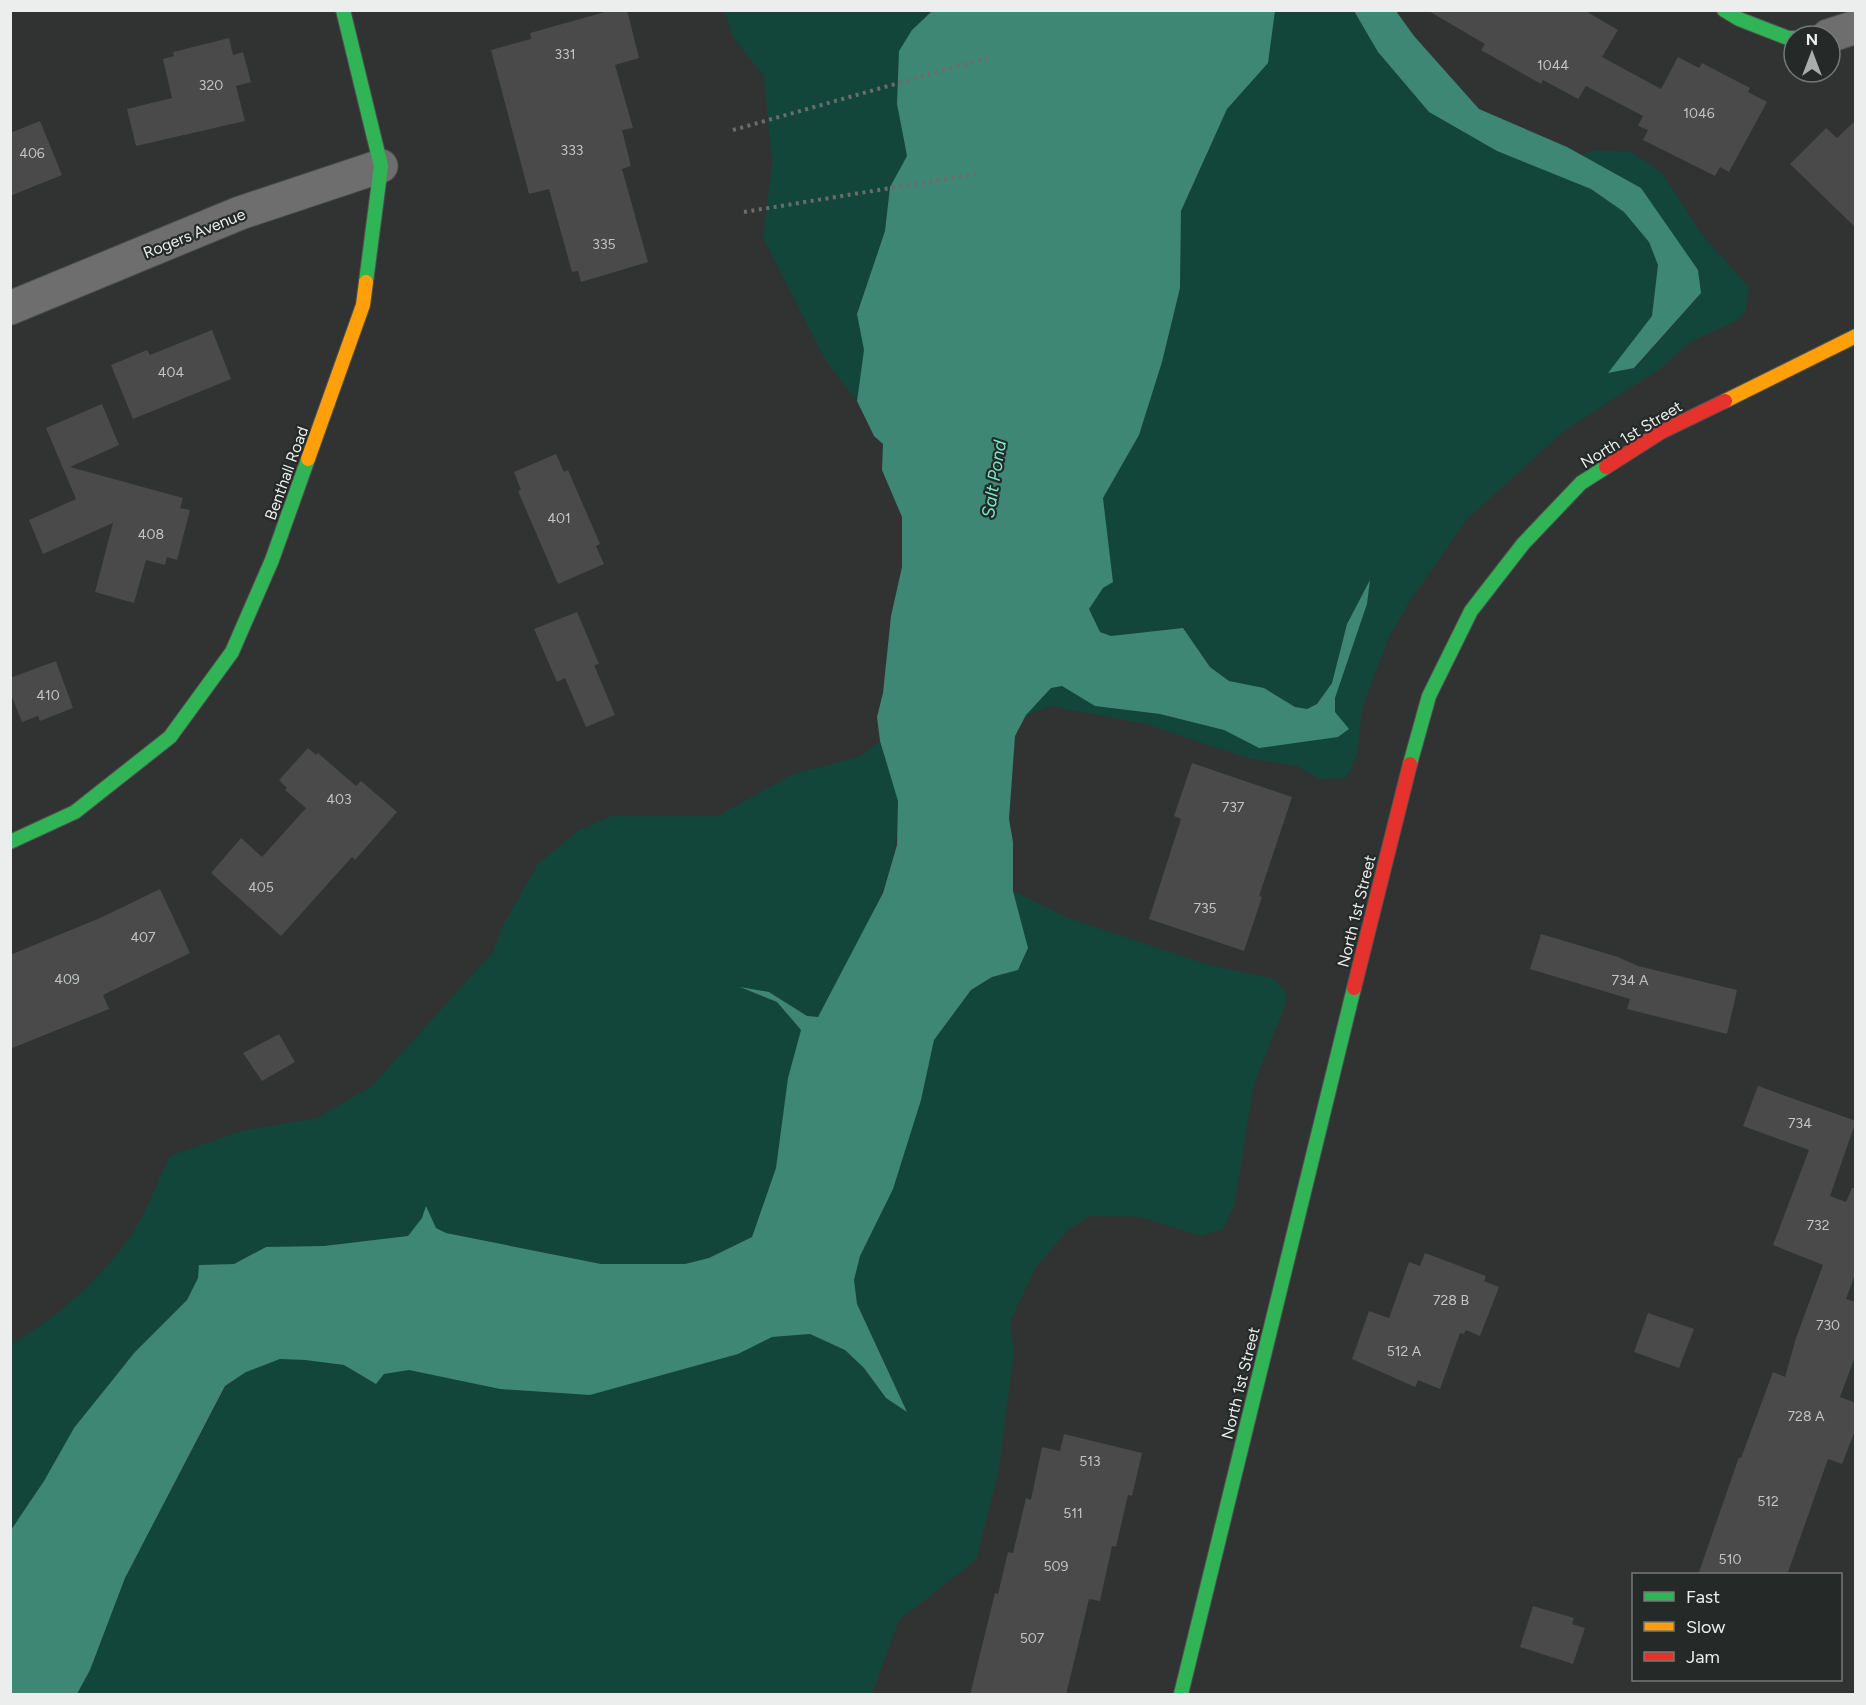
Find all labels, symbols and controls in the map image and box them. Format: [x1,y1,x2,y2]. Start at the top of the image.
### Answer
north arrow [1782,24,1842,84]
text: N [1806,30,1818,49]
house number: 331 [554,46,576,63]
house number: 1044 [1537,57,1569,74]
house number: 320 [199,77,223,94]
house number: 1046 [1683,105,1715,122]
house number: 333 [561,142,583,159]
house number: 406 [19,145,45,162]
street label: Rogers Avenue [140,204,248,263]
house number: 335 [592,236,616,253]
house number: 404 [158,364,184,381]
street label: North 1st Street [1577,397,1685,472]
street label: Benthall Road [261,424,312,523]
water label: Salt Pond [977,438,1011,519]
house number: 401 [547,510,571,527]
house number: 408 [138,526,164,543]
house number: 410 [36,687,60,704]
house number: 403 [326,791,352,808]
house number: 737 [1222,799,1245,816]
street label: North 1st Street [1333,853,1380,969]
house number: 405 [248,879,274,896]
house number: 735 [1193,900,1217,917]
house number: 407 [130,929,156,946]
house number: 409 [54,971,80,988]
house number: 734 A [1612,972,1649,989]
house number: 734 [1788,1115,1812,1132]
house number: 732 [1807,1217,1829,1234]
house number: 728 B [1433,1292,1469,1309]
house number: 730 [1816,1317,1840,1334]
street label: North 1st Street [1217,1325,1264,1441]
house number: 512 A [1387,1343,1422,1360]
house number: 728 A [1788,1408,1825,1425]
house number: 513 [1079,1453,1101,1470]
house number: 512 [1757,1493,1779,1510]
house number: 511 [1063,1505,1083,1522]
house number: 510 [1719,1551,1741,1568]
house number: 509 [1044,1558,1069,1575]
legend [1632,1573,1842,1681]
text: Fast [1686,1586,1720,1608]
text: Slow [1686,1616,1725,1638]
house number: 507 [1020,1630,1045,1647]
text: Jam [1686,1646,1720,1668]

